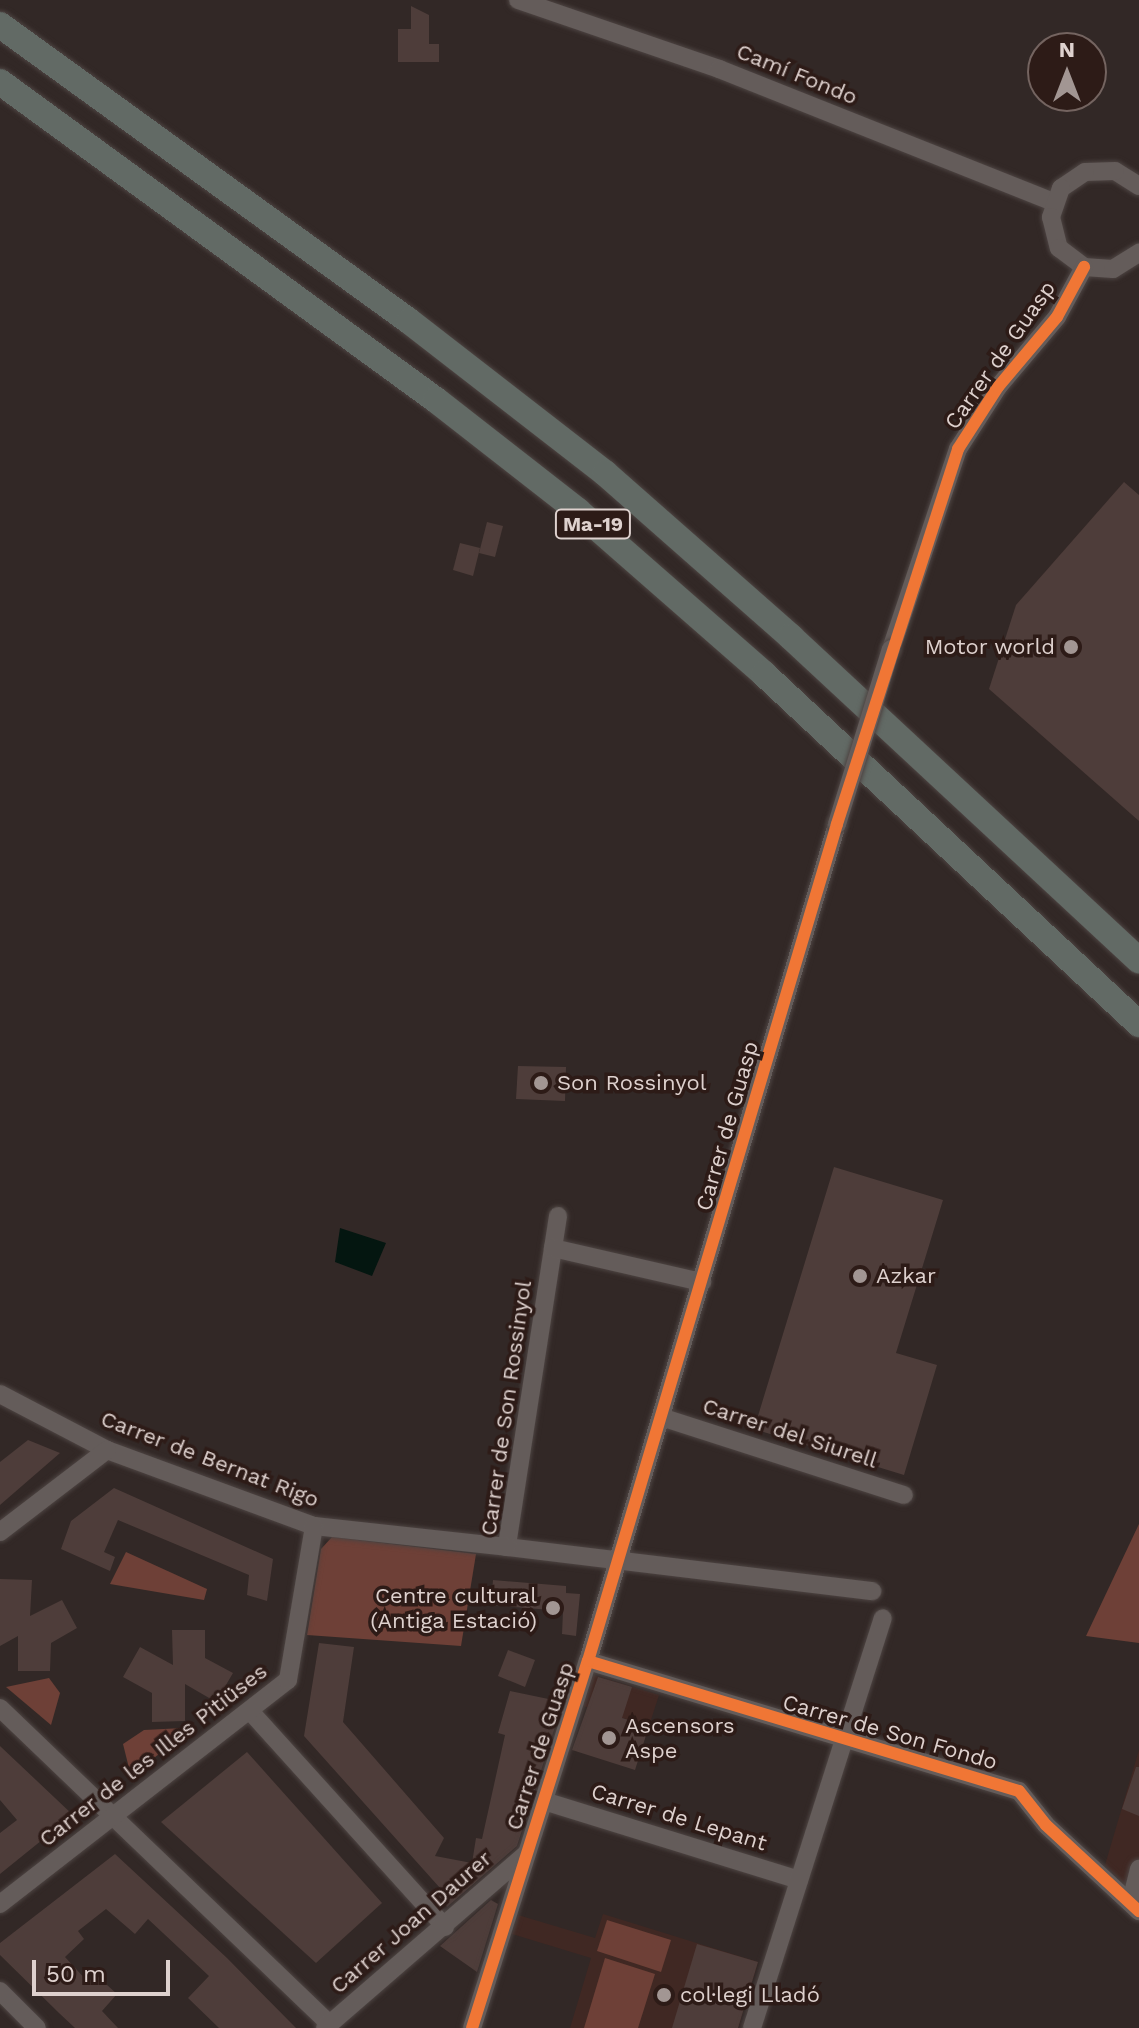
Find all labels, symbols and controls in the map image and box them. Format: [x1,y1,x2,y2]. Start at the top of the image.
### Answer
north arrow [1027,32,1107,112]
text: N [1059,37,1075,62]
street label: Camí Fondo [733,38,861,110]
street label: Carrer de Guasp [939,275,1061,435]
road number: Ma-19 [553,508,633,540]
place label: Motor world [924,634,1055,660]
marker: Motor world [1062,638,1080,656]
street label: Carrer de Guasp [690,1038,764,1214]
place label: Son Rossinyol [557,1070,707,1096]
marker: Son Rossinyol [532,1074,550,1092]
place label: Azkar [876,1263,936,1289]
marker: Azkar [851,1267,869,1285]
street label: Carrer de Son Rossinyol [475,1279,537,1537]
street label: Carrer del Siurell [699,1392,881,1474]
street label: Carrer de Bernat Rigo [97,1405,323,1513]
place label: Centre cultural (Antiga Estació) [370,1582,537,1634]
marker: Centre cultural (Antiga Estació) [544,1599,562,1617]
street label: Carrer de les Illes Pitiüses [34,1658,272,1852]
street label: Carrer de Guasp [500,1658,580,1834]
street label: Carrer de Son Fondo [779,1689,1001,1775]
place label: Ascensors Aspe [625,1712,735,1764]
marker: Ascensors Aspe [600,1729,618,1747]
street label: Carrer de Lepant [588,1778,770,1856]
street label: Carrer Joan Daurer [325,1845,497,1999]
scale bar [36,1944,174,1994]
text: 50 m [46,1960,106,1988]
place label: col·legi Lladó [680,1982,820,2008]
marker: col·legi Lladó [655,1986,673,2004]

